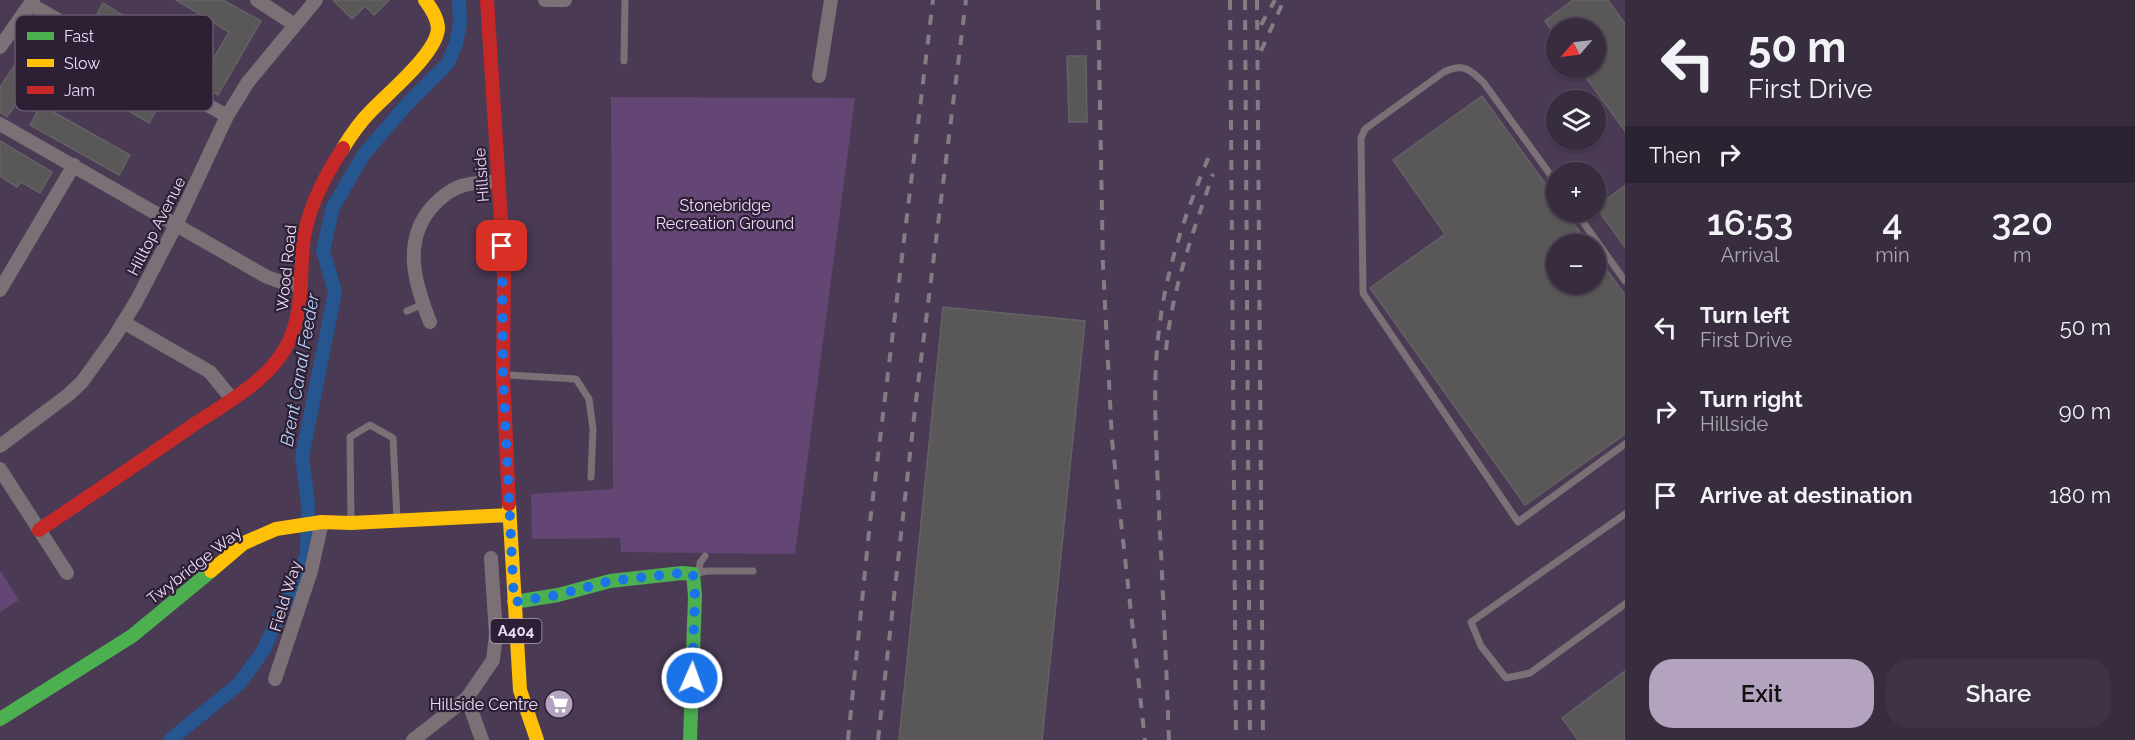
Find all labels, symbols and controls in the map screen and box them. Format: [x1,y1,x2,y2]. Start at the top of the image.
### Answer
legend [15,15,213,111]
north arrow [1546,18,1606,78]
map controls [1546,18,1606,294]
text: 50 m [1748,23,1846,72]
icon: left [1649,24,1727,102]
text: Fast [64,27,95,46]
text: Slow [64,54,100,73]
text: First Drive [1748,73,1873,104]
text: Jam [64,81,95,100]
button: layers [1546,90,1606,150]
icon: right [1713,138,1746,171]
text: Then [1649,142,1701,168]
street label: Hillside [470,147,493,203]
button: + [1546,162,1606,222]
street label: Hilltop Avenue [123,174,190,279]
park label: Stonebridge Recreation Ground [656,196,794,233]
text: 16:53 [1707,201,1793,243]
text: 4 [1882,201,1903,243]
text: 320 [1991,201,2053,243]
pin [476,220,527,271]
street label: Wood Road [272,224,301,312]
icon: arrive [485,229,518,262]
button: − [1546,234,1606,294]
text: Arrival [1721,243,1779,267]
text: min [1875,243,1910,267]
text: m [2013,243,2031,267]
water label: Brent Canal Feeder [276,291,323,448]
text: Turn left [1700,302,1790,328]
icon: left [1649,311,1682,344]
text: 50 m [2060,314,2111,340]
text: First Drive [1700,328,1792,352]
text: Turn right [1700,386,1803,412]
icon: right [1649,395,1682,428]
text: 90 m [2059,398,2111,424]
text: Hillside [1700,412,1768,436]
icon: arrive [1649,479,1682,512]
text: Arrive at destination [1700,482,1913,508]
text: 180 m [2049,482,2111,508]
street label: Twybridge Way [143,522,246,608]
street label: Field Way [266,558,305,634]
road number: A404 [490,619,542,643]
position arrow [660,646,724,710]
button: Exit [1649,659,1874,728]
button: Share [1886,659,2111,728]
supermarket icon: Hillside Centre [543,688,575,720]
place label: Hillside Centre [430,695,538,714]

